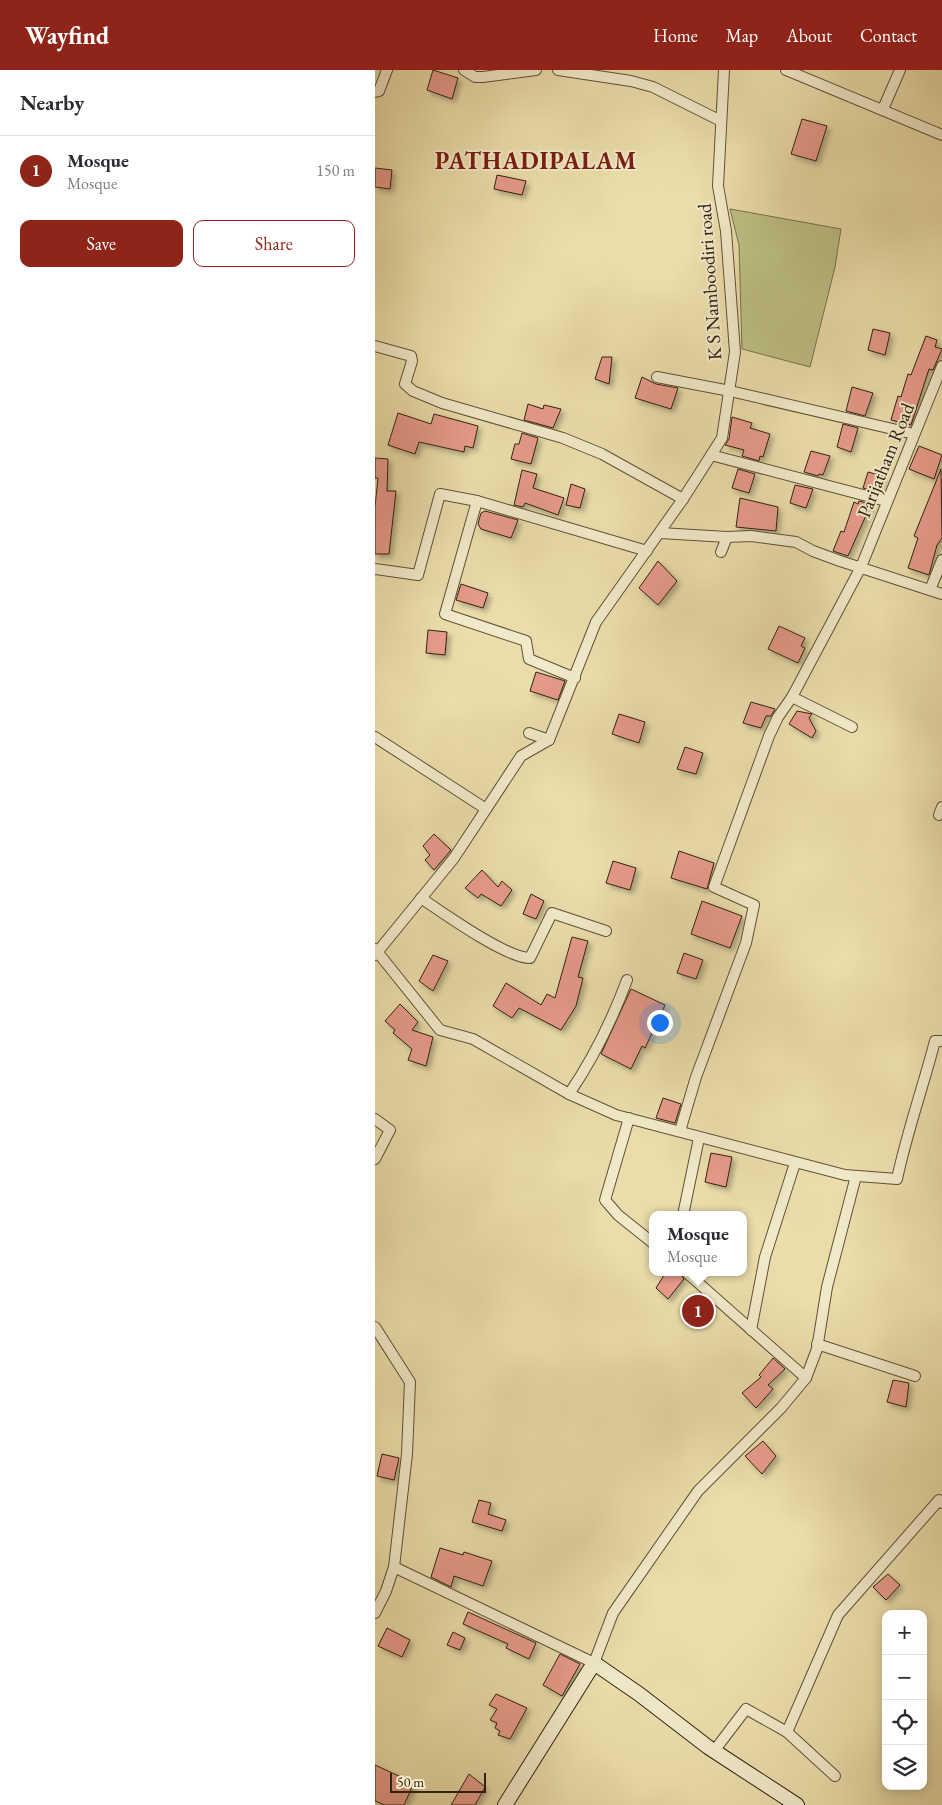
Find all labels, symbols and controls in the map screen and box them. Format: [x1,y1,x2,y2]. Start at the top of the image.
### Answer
text: Wayfind [25,20,109,51]
text: Home [653,24,698,47]
text: Map [726,24,758,47]
text: About [786,24,832,47]
text: Contact [860,24,917,47]
text: Nearby [20,89,84,116]
district label: PATHADIPALAM [435,145,637,176]
text: Mosque [67,148,129,173]
text: 1 [32,160,40,181]
text: 150 m [316,160,355,181]
text: Mosque [67,173,117,194]
street label: K S Namboodiri road [692,202,727,361]
button: Save [20,220,183,267]
button: Share [193,220,355,267]
street label: Parijatham Road [851,399,920,521]
your location [647,1010,673,1036]
popup [649,1211,747,1276]
text: Mosque [667,1221,729,1246]
text: Mosque [667,1246,717,1267]
pin: 1 [682,1292,714,1330]
map controls [882,1610,927,1790]
button: + [882,1610,927,1655]
button: − [882,1655,927,1700]
button: locate [882,1700,927,1745]
button: layers [882,1745,927,1790]
scale bar [390,1770,486,1793]
text: 50 m [397,1773,424,1791]

